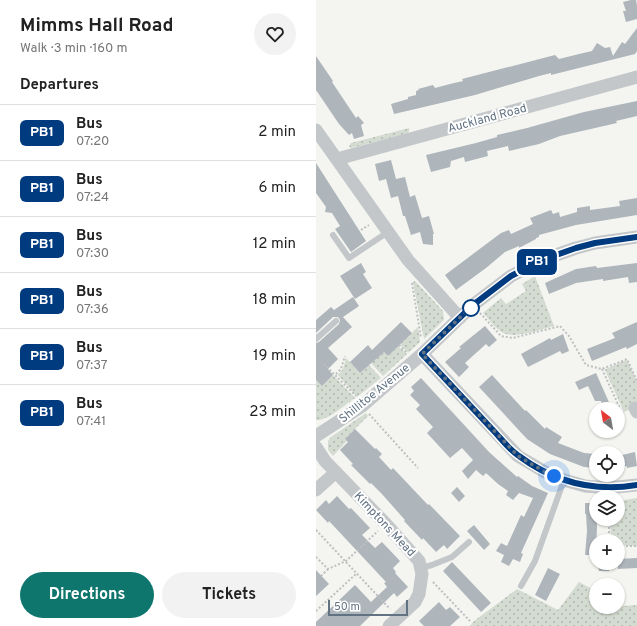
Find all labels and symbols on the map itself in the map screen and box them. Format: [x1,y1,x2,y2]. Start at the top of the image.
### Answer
street label: Auckland Road [446,101,528,137]
line badge: PB1 [514,249,560,275]
unlabelled marker [462,299,480,317]
street label: Shillitoe Avenue [336,360,413,427]
north arrow [589,402,625,438]
your location [544,466,564,486]
street label: Kimptons Mead [350,489,419,561]
scale bar [328,598,408,617]

